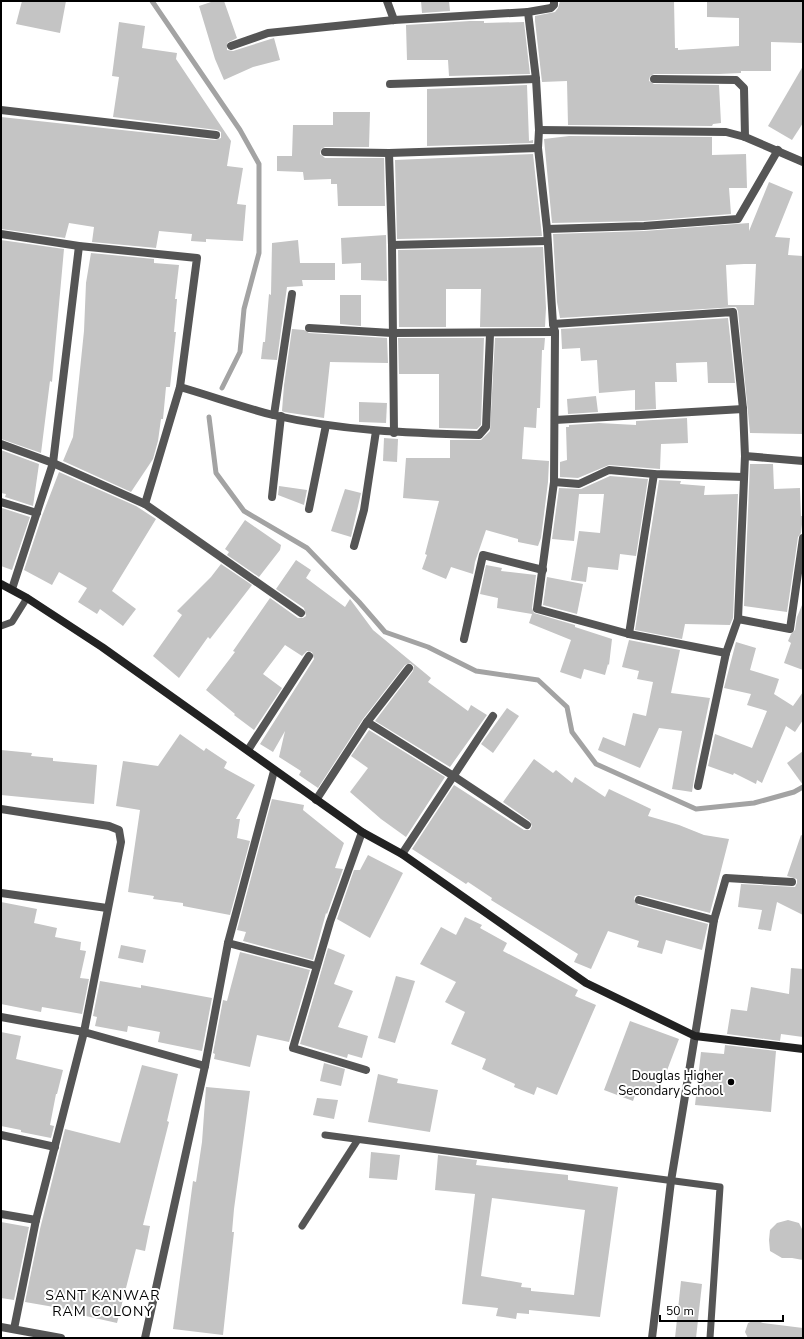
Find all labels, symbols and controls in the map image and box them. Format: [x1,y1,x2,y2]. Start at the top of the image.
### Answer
place label: Douglas Higher Secondary School [618,1067,723,1100]
marker: Douglas Higher Secondary School [726,1077,736,1087]
district label: SANT KANWAR RAM COLONY [45,1286,161,1321]
scale bar [660,1297,783,1323]
text: 50 m [666,1303,694,1319]

